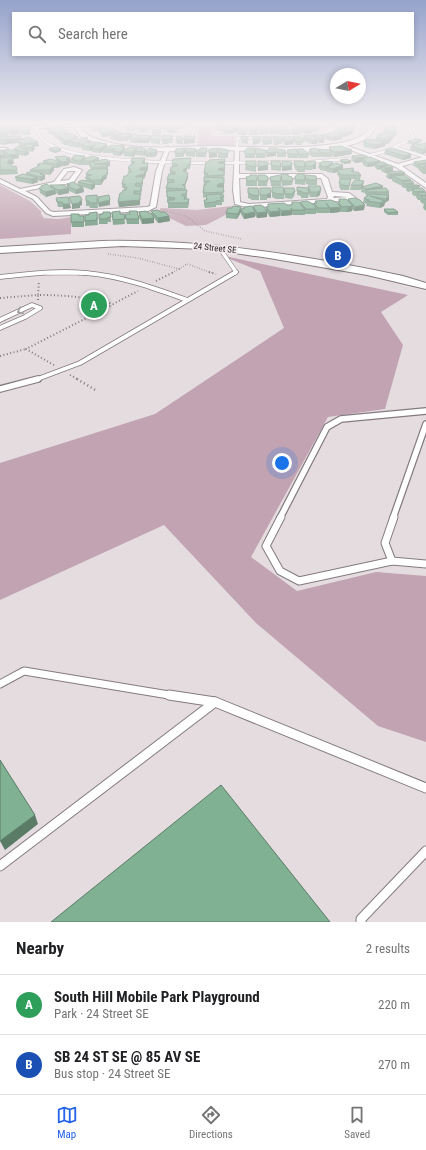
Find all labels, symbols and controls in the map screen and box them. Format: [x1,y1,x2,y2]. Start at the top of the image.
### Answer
search box [12,12,414,56]
icon: search [26,23,48,45]
text: Search here [58,25,128,43]
north arrow [330,68,366,104]
pin: B [325,240,351,270]
street label: 24 Street SE [193,241,238,255]
pin: A [81,290,107,320]
one-way arrow [16,306,24,314]
your location [272,453,292,473]
text: Nearby [16,938,64,958]
text: 2 results [366,941,410,956]
text: South Hill Mobile Park Playground [54,988,260,1006]
text: A [25,997,33,1012]
text: 220 m [378,997,410,1012]
text: Park · 24 Street SE [54,1006,149,1021]
text: SB 24 ST SE @ 85 AV SE [54,1048,200,1066]
text: B [25,1057,33,1072]
text: 270 m [378,1057,410,1072]
text: Bus stop · 24 Street SE [54,1066,170,1081]
tab: Map [56,1104,78,1141]
tab: Directions [189,1104,233,1141]
tab: Saved [344,1104,370,1141]

